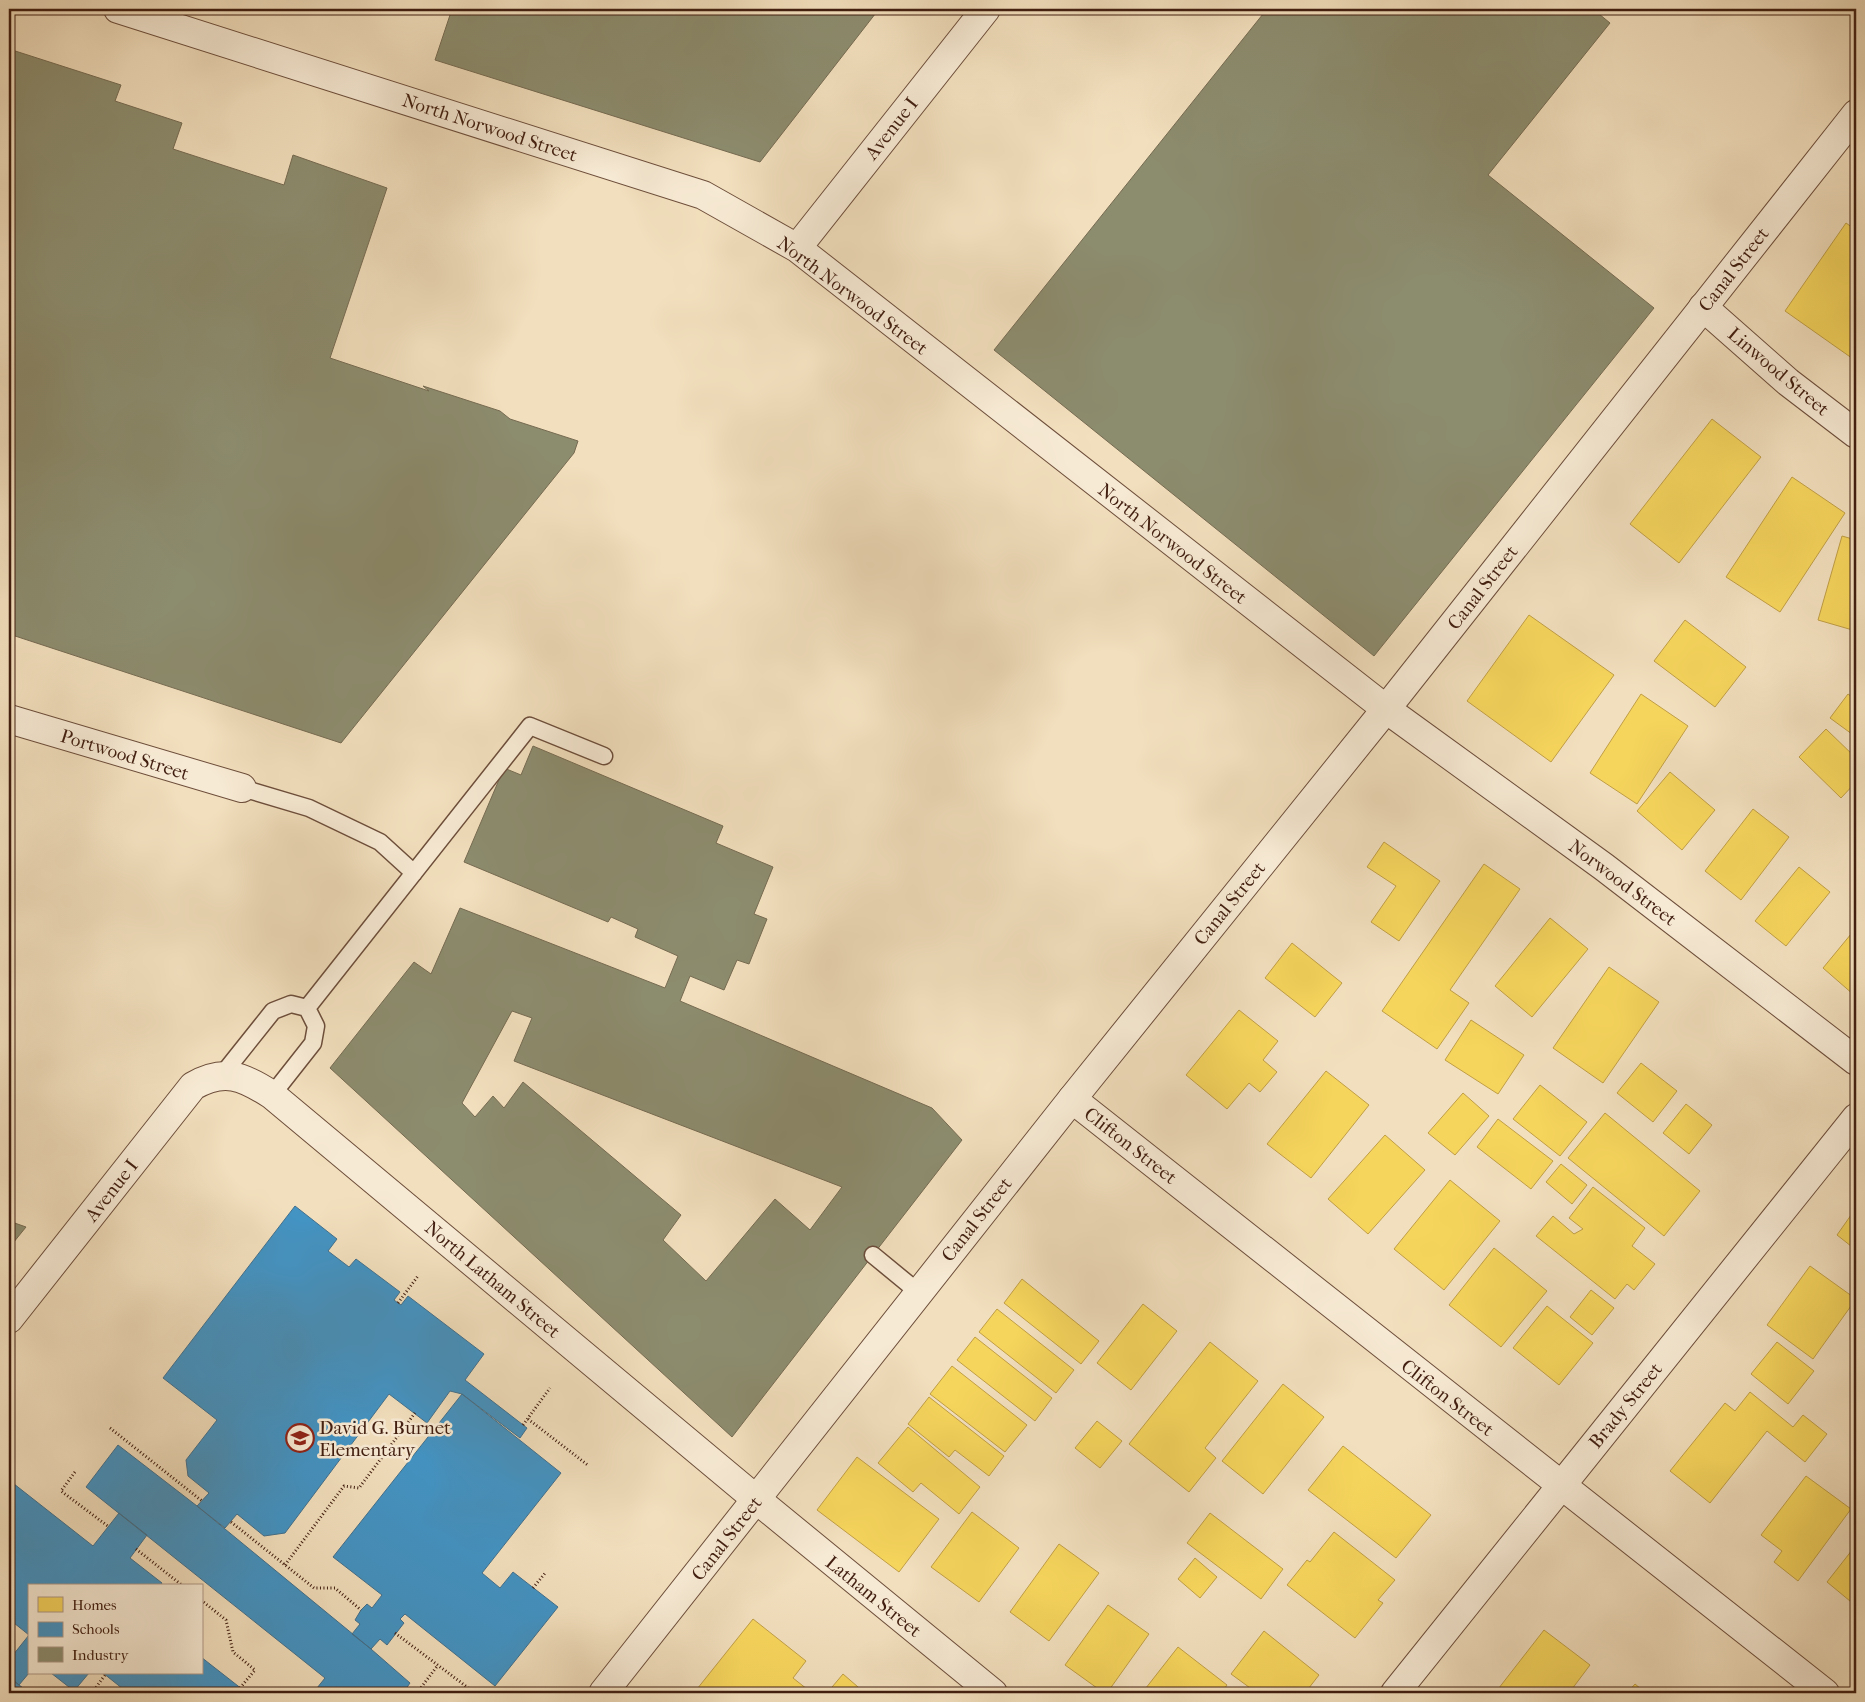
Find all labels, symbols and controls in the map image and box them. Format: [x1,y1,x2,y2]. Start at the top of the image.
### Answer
street label: North Norwood Street [399,89,580,167]
street label: Avenue I [860,93,923,165]
street label: Canal Street [1694,223,1774,316]
street label: North Norwood Street [773,232,932,360]
street label: Linwood Street [1723,323,1834,421]
street label: North Norwood Street [1094,479,1251,609]
street label: Canal Street [1443,541,1523,634]
street label: Portwood Street [58,725,192,785]
street label: Norwood Street [1564,835,1681,931]
street label: Canal Street [1189,857,1270,950]
street label: Clifton Street [1080,1103,1181,1189]
street label: Avenue I [80,1155,143,1227]
street label: Canal Street [937,1173,1017,1266]
street label: North Latham Street [420,1217,565,1343]
street label: Clifton Street [1397,1355,1498,1441]
street label: Brady Street [1585,1358,1667,1453]
place label: David G. Burnet Elementary [319,1417,451,1461]
school or university icon: David G. Burnet Elementary [285,1423,315,1453]
street label: Canal Street [687,1492,767,1585]
street label: Latham Street [821,1552,926,1642]
legend [28,1584,202,1674]
text: Homes [72,1596,117,1614]
text: Schools [72,1620,120,1638]
text: Industry [72,1646,129,1664]

